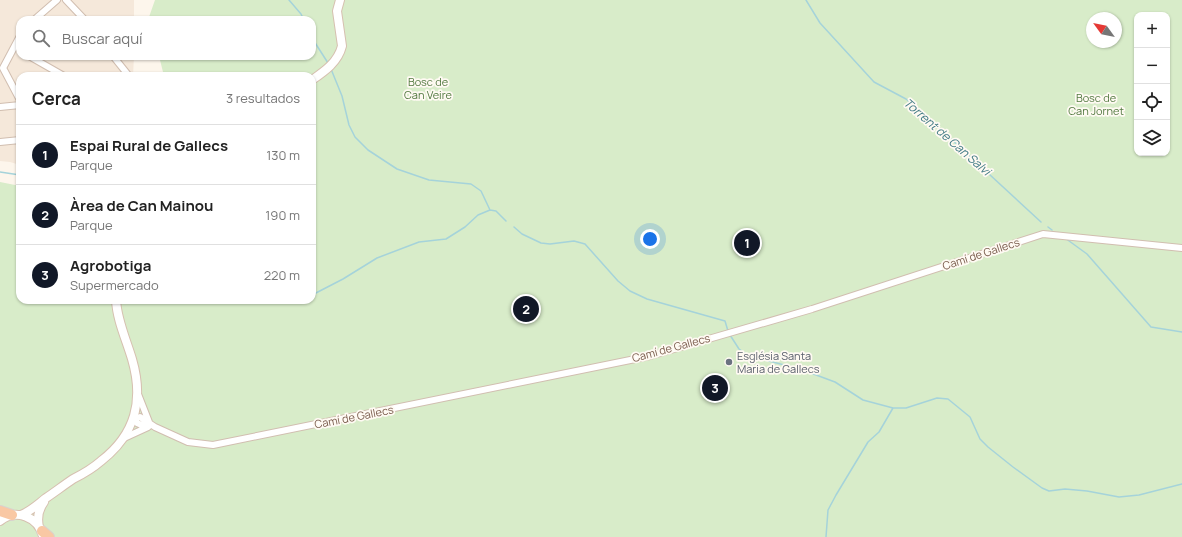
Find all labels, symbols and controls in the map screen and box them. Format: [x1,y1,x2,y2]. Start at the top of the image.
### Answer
north arrow [1086,12,1122,48]
map controls [1134,12,1170,156]
button: + [1134,12,1170,48]
search box [16,16,316,60]
icon: search [30,27,52,49]
text: Buscar aquí [62,28,143,49]
button: − [1134,48,1170,84]
park label: Bosc de Can Veire [404,74,453,102]
button: locate [1134,84,1170,120]
text: Cerca [32,87,81,110]
text: 3 resultados [226,89,300,107]
park label: Bosc de Can Jornet [1068,90,1124,118]
water label: Torrent de Can Salvi [900,94,996,181]
button: layers [1134,120,1170,156]
text: Espai Rural de Gallecs [70,135,228,156]
text: 1 [42,146,48,164]
text: 130 m [266,146,300,164]
text: Parque [70,156,112,174]
text: Àrea de Can Mainou [70,195,213,216]
text: 2 [41,206,49,224]
text: 190 m [265,206,300,224]
text: Parque [70,216,112,234]
pin: 1 [734,228,760,258]
your location [640,229,660,249]
street label: Camí de Gallecs [940,234,1022,273]
text: Agrobotiga [70,255,152,276]
text: 3 [41,266,49,284]
text: 220 m [264,266,300,284]
text: Supermercado [70,276,159,294]
pin: 2 [513,294,539,324]
street label: Camí de Gallecs [630,330,712,365]
place label: Església Santa Maria de Gallecs [737,348,820,376]
marker: Església Santa Maria de Gallecs [724,357,734,367]
pin: 3 [702,373,728,403]
street label: Camí de Gallecs [313,401,395,432]

